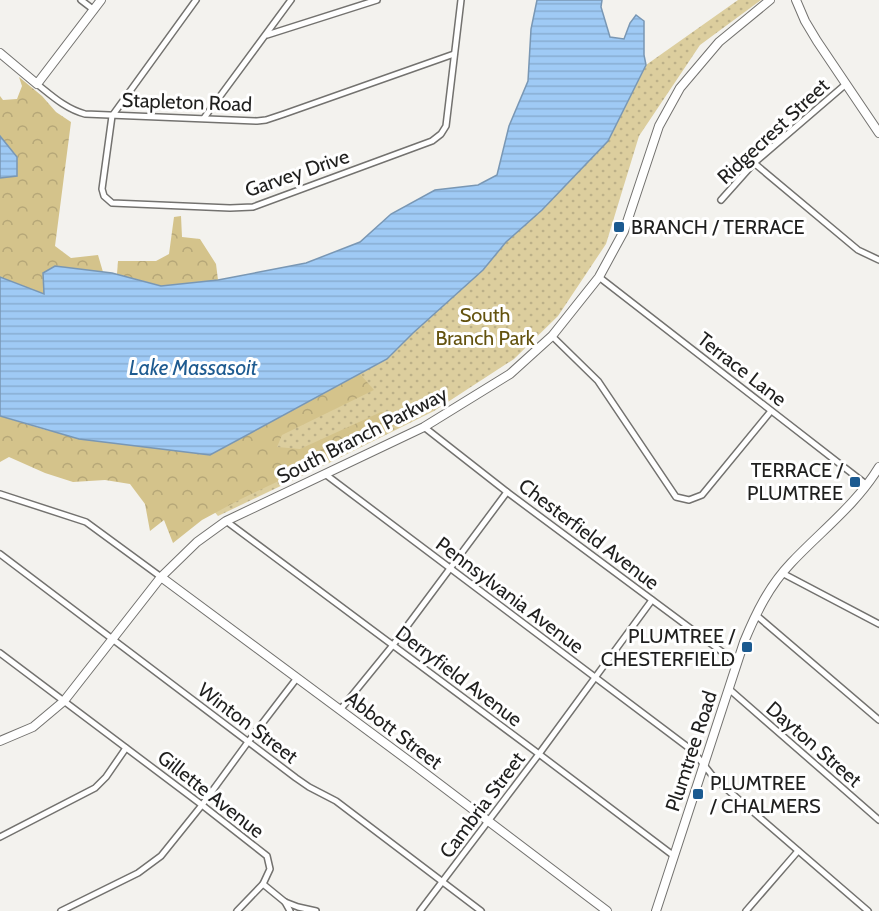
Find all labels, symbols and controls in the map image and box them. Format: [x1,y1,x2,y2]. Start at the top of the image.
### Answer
street label: Ridgecrest Street [712,73,834,189]
street label: Stapleton Road [121,88,253,116]
street label: Garvey Drive [242,144,352,202]
place label: BRANCH / TERRACE [631,215,805,239]
marker: BRANCH / TERRACE [612,220,626,234]
park label: South Branch Park [435,303,535,350]
street label: Terrace Lane [693,327,791,411]
water label: Lake Massasoit [129,355,258,380]
street label: South Branch Parkway [273,382,451,488]
place label: TERRACE / PLUMTREE [747,458,845,505]
street label: Chesterfield Avenue [514,473,664,595]
marker: TERRACE / PLUMTREE [848,475,862,489]
street label: Pennsylvania Avenue [431,532,589,658]
street label: Derryfield Avenue [391,621,527,731]
place label: PLUMTREE / CHESTERFIELD [601,624,737,671]
marker: PLUMTREE / CHESTERFIELD [740,640,754,654]
street label: Winton Street [193,678,303,768]
street label: Abbott Street [341,686,447,774]
street label: Plumtree Road [660,688,722,814]
street label: Dayton Street [761,696,867,792]
street label: Gillette Avenue [153,745,269,843]
street label: Cambria Street [434,747,530,863]
place label: PLUMTREE / CHALMERS [709,771,821,818]
marker: PLUMTREE / CHALMERS [691,787,705,801]

